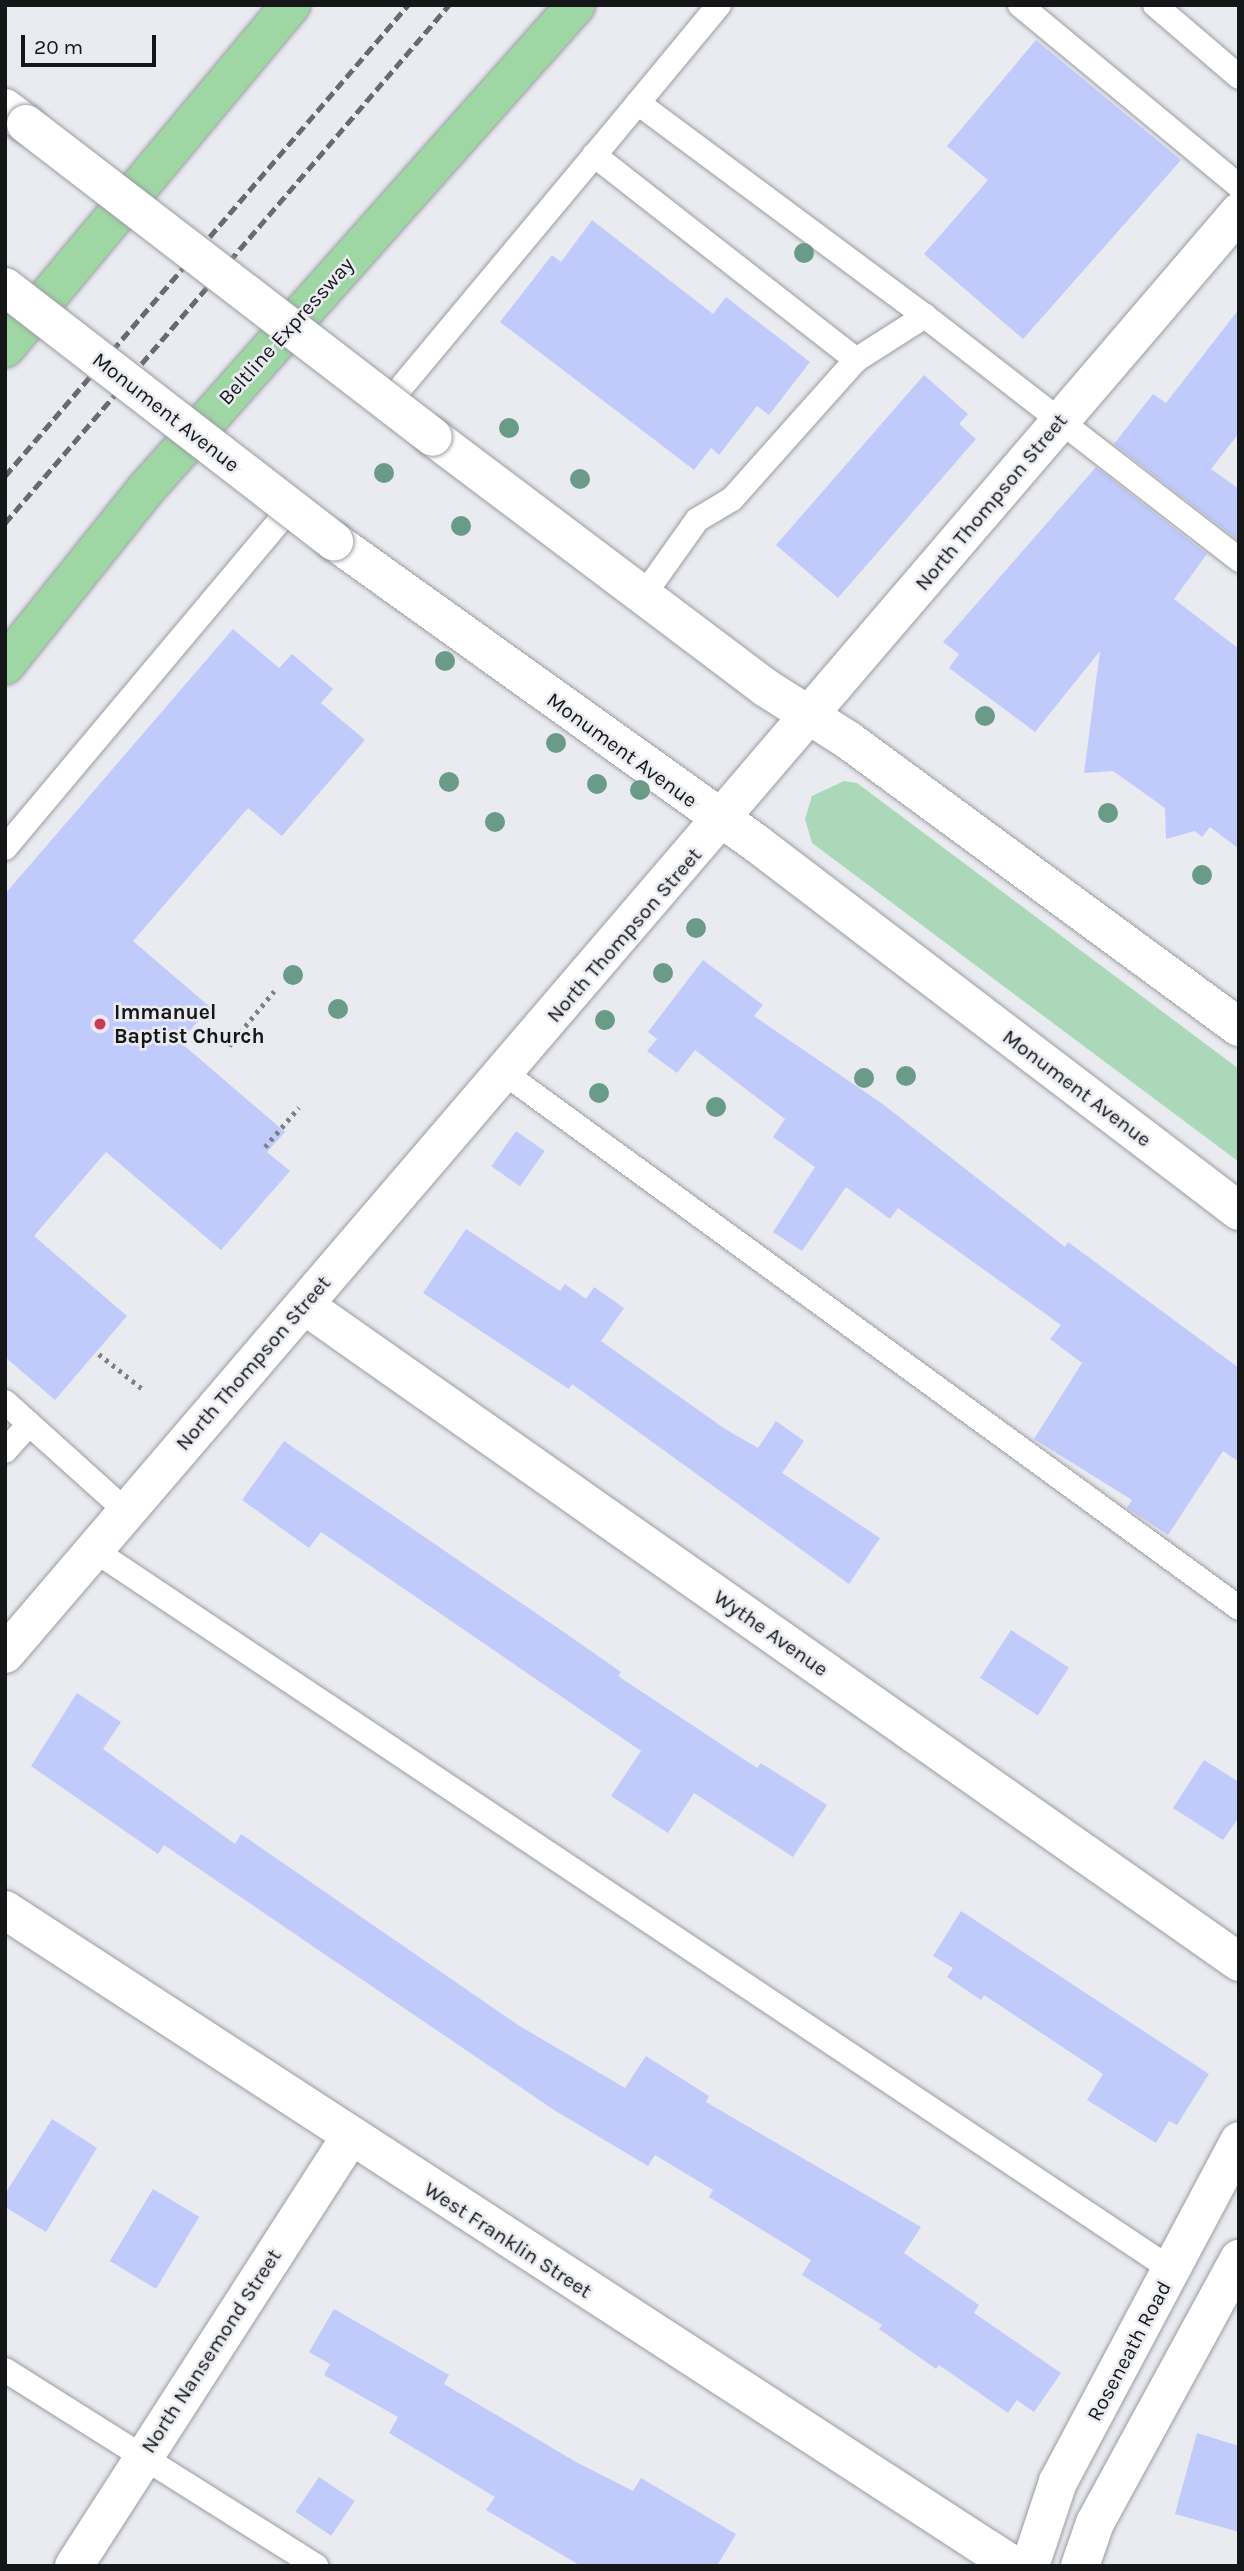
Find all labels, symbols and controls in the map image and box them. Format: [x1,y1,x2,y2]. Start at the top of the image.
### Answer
scale bar [24,21,159,65]
text: 20 m [34,35,83,59]
street label: Beltline Expressway [213,252,359,410]
street label: Monument Avenue [87,347,245,477]
street label: North Thompson Street [910,408,1072,596]
street label: Monument Avenue [542,687,702,813]
street label: North Thompson Street [541,842,707,1028]
place label: Immanuel Baptist Church [114,999,265,1049]
marker: Immanuel Baptist Church [92,1016,108,1032]
street label: Monument Avenue [998,1024,1156,1152]
street label: North Thompson Street [170,1270,336,1456]
street label: Wythe Avenue [709,1584,833,1682]
street label: West Franklin Street [419,2176,597,2304]
street label: North Nansemond Street [136,2244,286,2458]
street label: Roseneath Road [1081,2277,1177,2425]

